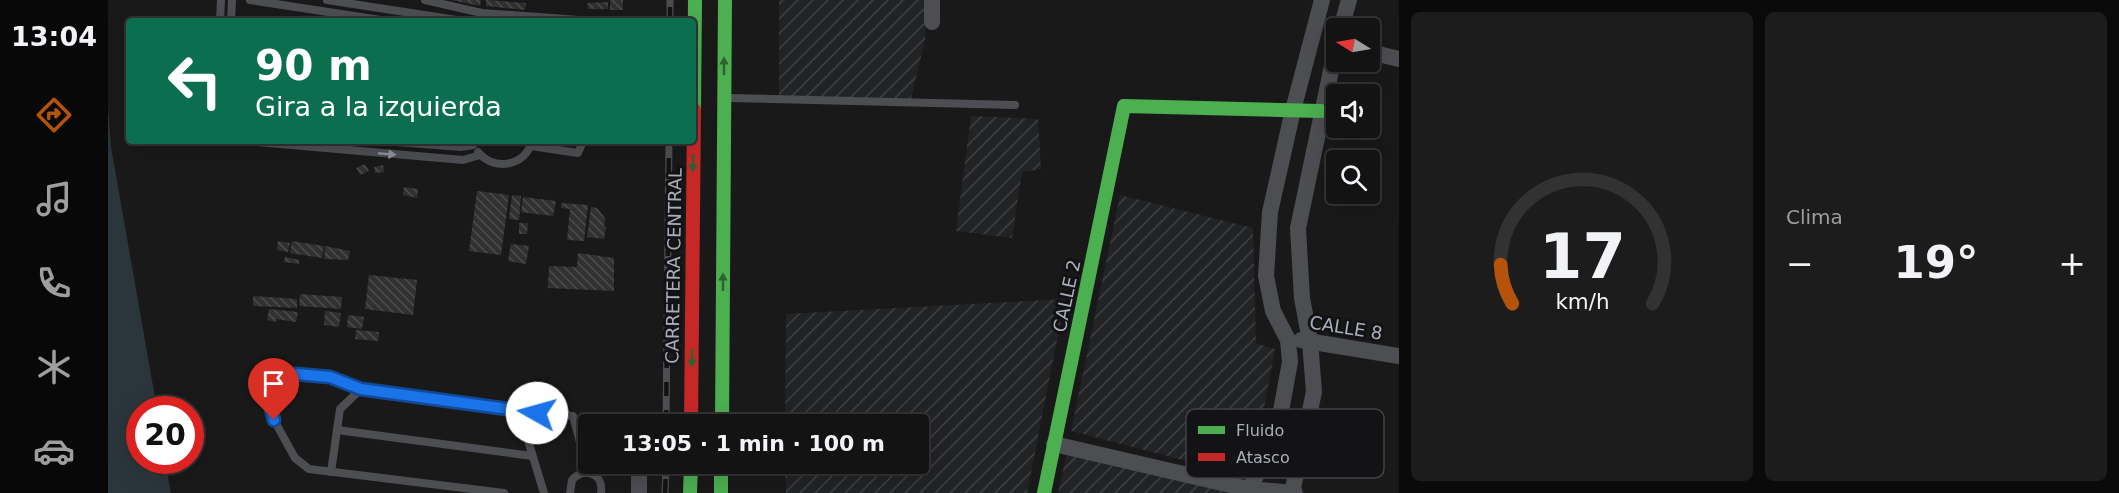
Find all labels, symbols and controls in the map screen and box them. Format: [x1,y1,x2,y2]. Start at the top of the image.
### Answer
north arrow [1326,18,1380,72]
map controls [1326,18,1380,204]
text: 13:04 [11,21,97,52]
text: 90 m [255,41,372,90]
icon: left [156,42,234,120]
one-way arrow [720,57,729,76]
button: sound [1326,84,1380,138]
text: Gira a la izquierda [255,91,502,122]
icon: directions [33,94,75,136]
one-way arrow [378,149,397,159]
button: search [1326,150,1380,204]
one-way arrow [688,154,698,173]
street label: CARRETERA CENTRAL [661,168,686,364]
icon: music [33,178,75,220]
text: Clima [1786,205,1843,229]
text: 17 [1539,220,1625,293]
text: 19° [1893,236,1979,289]
text: − [1786,244,1814,283]
text: + [2058,244,2086,283]
street label: CALLE 2 [1049,258,1084,334]
icon: phone [33,262,75,304]
one-way arrow [718,273,728,292]
text: km/h [1555,289,1609,314]
street label: CALLE 8 [1308,311,1384,344]
icon: climate [33,346,75,388]
one-way arrow [687,349,696,368]
pin [248,358,299,420]
icon: arrive [257,367,290,400]
position arrow [505,381,569,445]
speed limit sign: 20 [126,396,204,474]
legend [1186,409,1384,478]
text: Fluido [1236,421,1284,440]
icon: car [33,430,75,472]
text: 13:05 · 1 min · 100 m [622,431,885,456]
text: Atasco [1236,448,1290,467]

